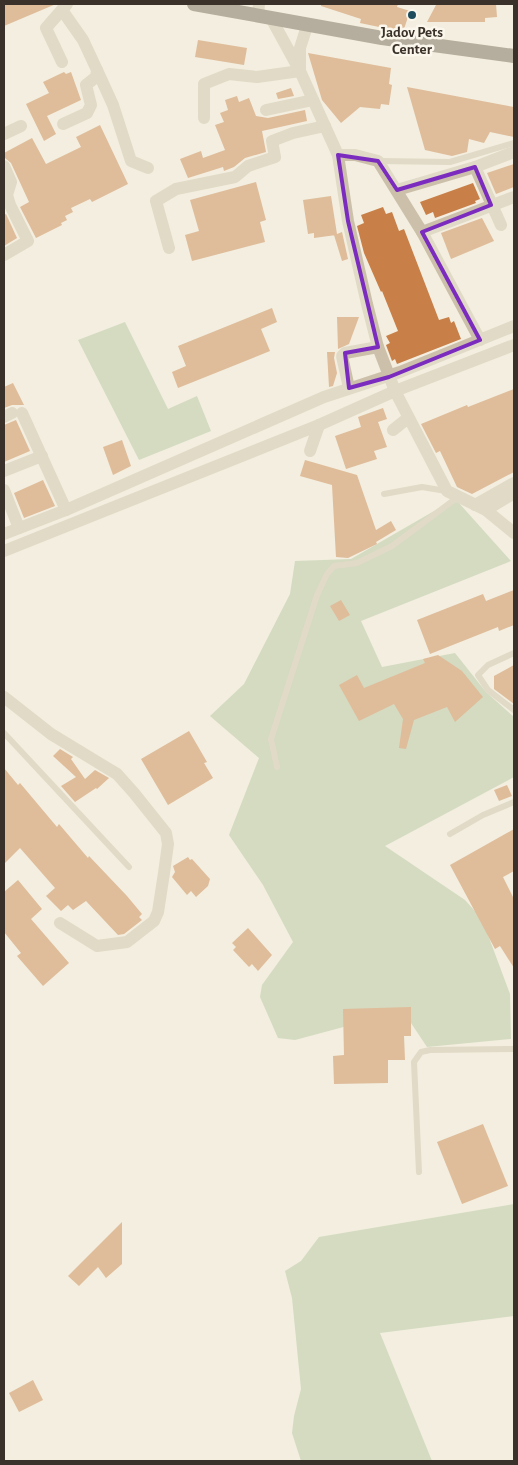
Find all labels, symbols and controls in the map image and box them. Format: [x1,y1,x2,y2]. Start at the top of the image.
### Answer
marker: Jadov Pets Center [406,9,418,21]
place label: Jadov Pets Center [381,25,443,57]

